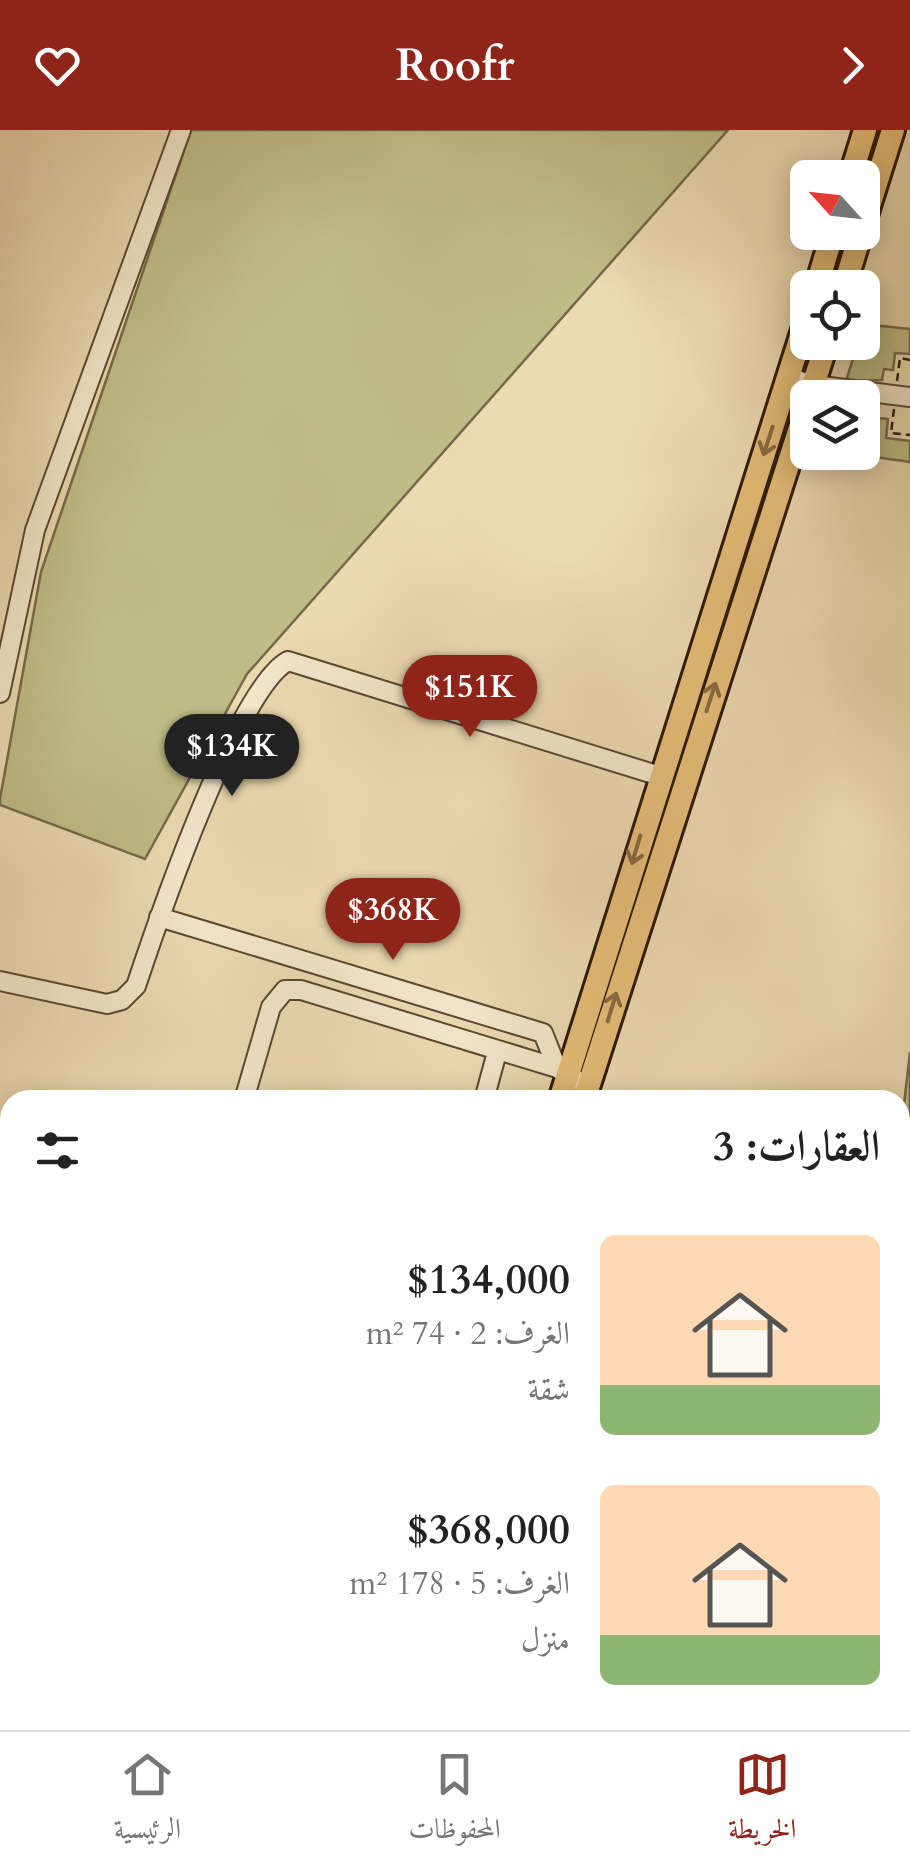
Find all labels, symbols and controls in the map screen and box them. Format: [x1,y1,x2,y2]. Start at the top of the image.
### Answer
text: Roofr [395,35,515,96]
icon: heart [30,38,85,93]
icon: forward [825,38,880,93]
north arrow [790,160,880,250]
map controls [790,160,880,470]
button: locate [790,270,880,360]
button: layers [790,380,880,470]
one-way arrow [758,425,776,456]
pin: $151K [400,655,540,740]
text: $151K [424,665,516,709]
one-way arrow [703,682,721,713]
pin: $134K [162,714,302,799]
text: $134K [186,724,278,768]
one-way arrow [626,834,644,866]
pin: $368K [323,878,463,963]
text: $368K [347,888,439,932]
one-way arrow [604,991,622,1023]
text: العقارات: 3 [713,1118,880,1175]
icon: filters [30,1123,85,1178]
text: $134,000 [407,1251,570,1308]
icon: home [680,1275,800,1395]
text: الغرف: 2 · 74 m² [366,1312,570,1356]
text: شقة [528,1368,570,1412]
text: $368,000 [407,1501,570,1558]
icon: home [680,1525,800,1645]
text: الغرف: 5 · 178 m² [349,1562,570,1606]
text: منزل [521,1618,570,1662]
tab: الرئيسية [114,1747,181,1856]
tab: المحفوظات [408,1747,501,1856]
tab: الخريطة [728,1747,796,1856]

